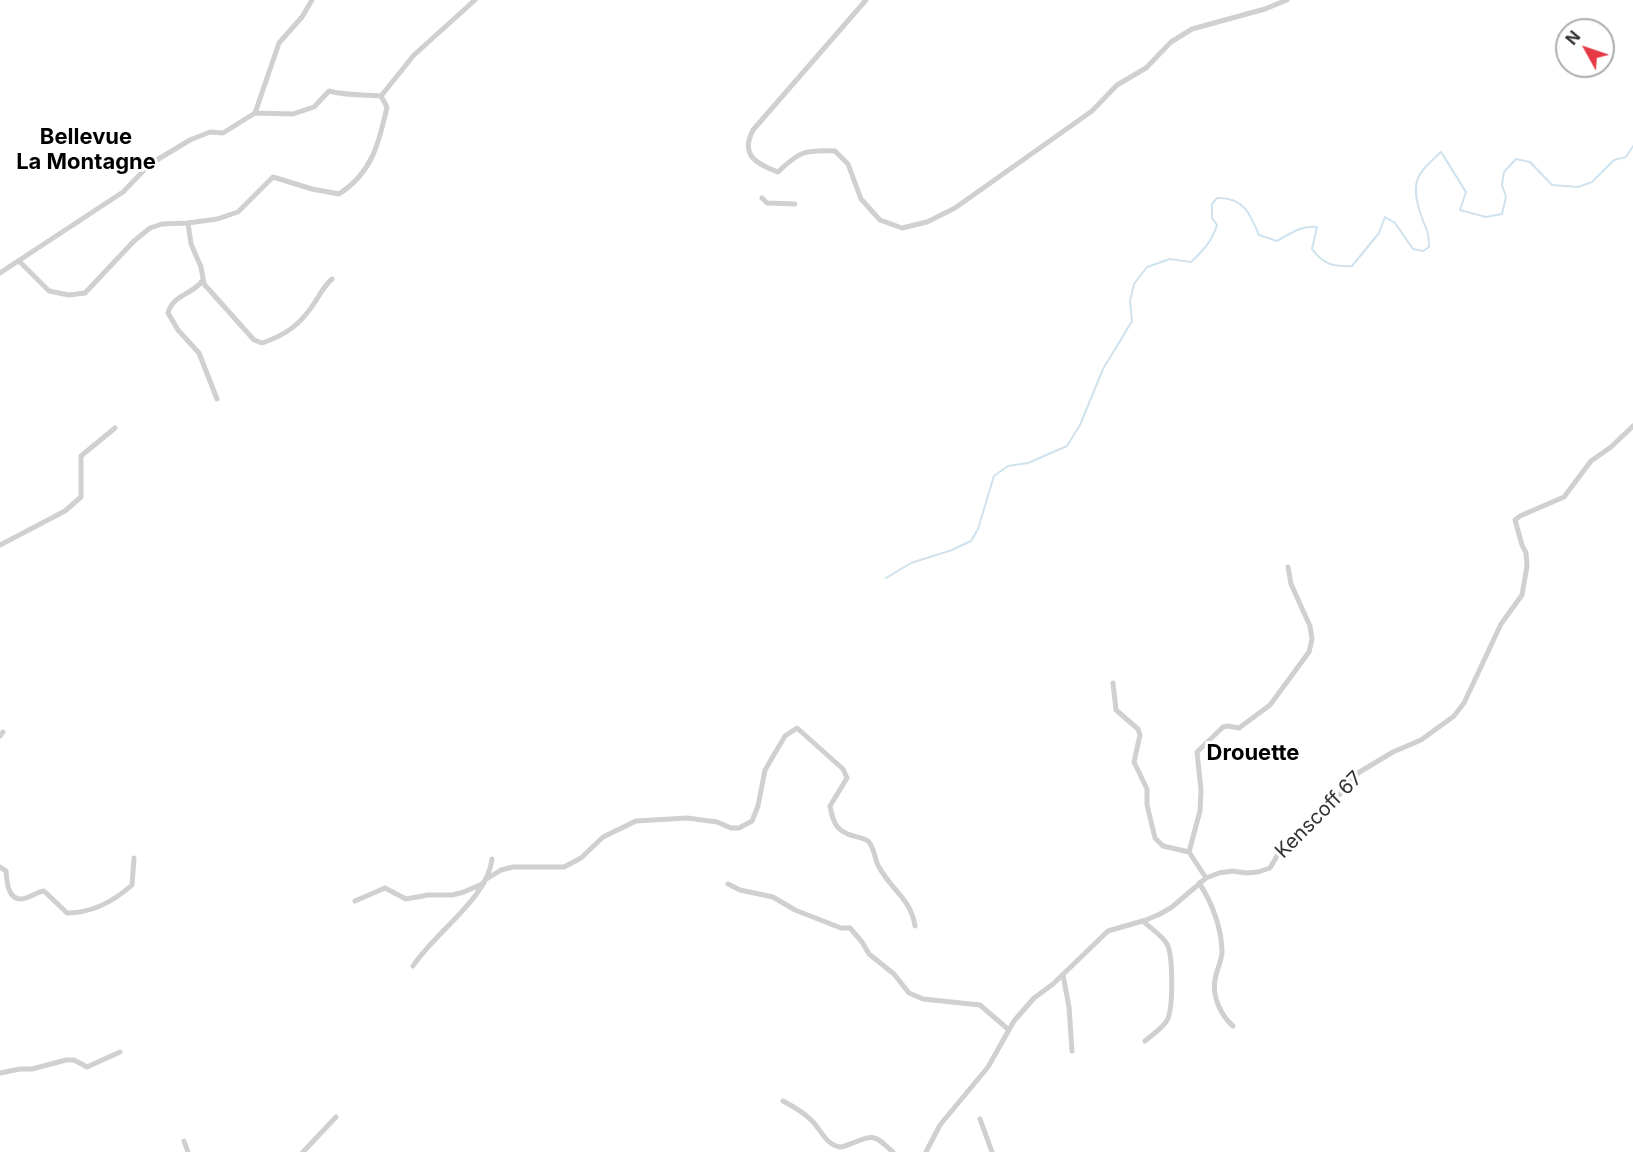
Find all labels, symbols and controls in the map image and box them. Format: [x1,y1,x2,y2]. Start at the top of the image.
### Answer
north arrow [1555,18,1615,78]
text: N [1561,27,1584,49]
district label: Bellevue La Montagne [16,124,156,176]
district label: Drouette [1207,740,1299,766]
street label: Kenscoff 67 [1270,766,1368,864]

